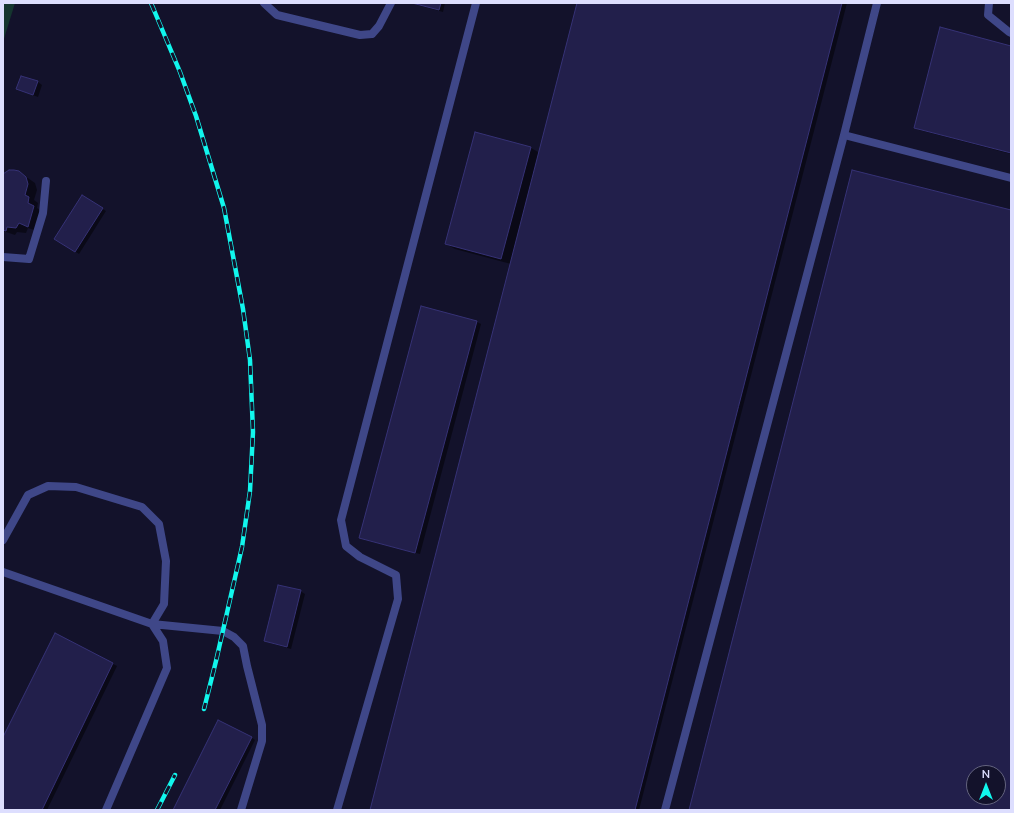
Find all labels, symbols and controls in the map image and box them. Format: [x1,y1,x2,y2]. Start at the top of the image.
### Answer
north arrow [966,765,1006,805]
text: N [982,767,990,781]

